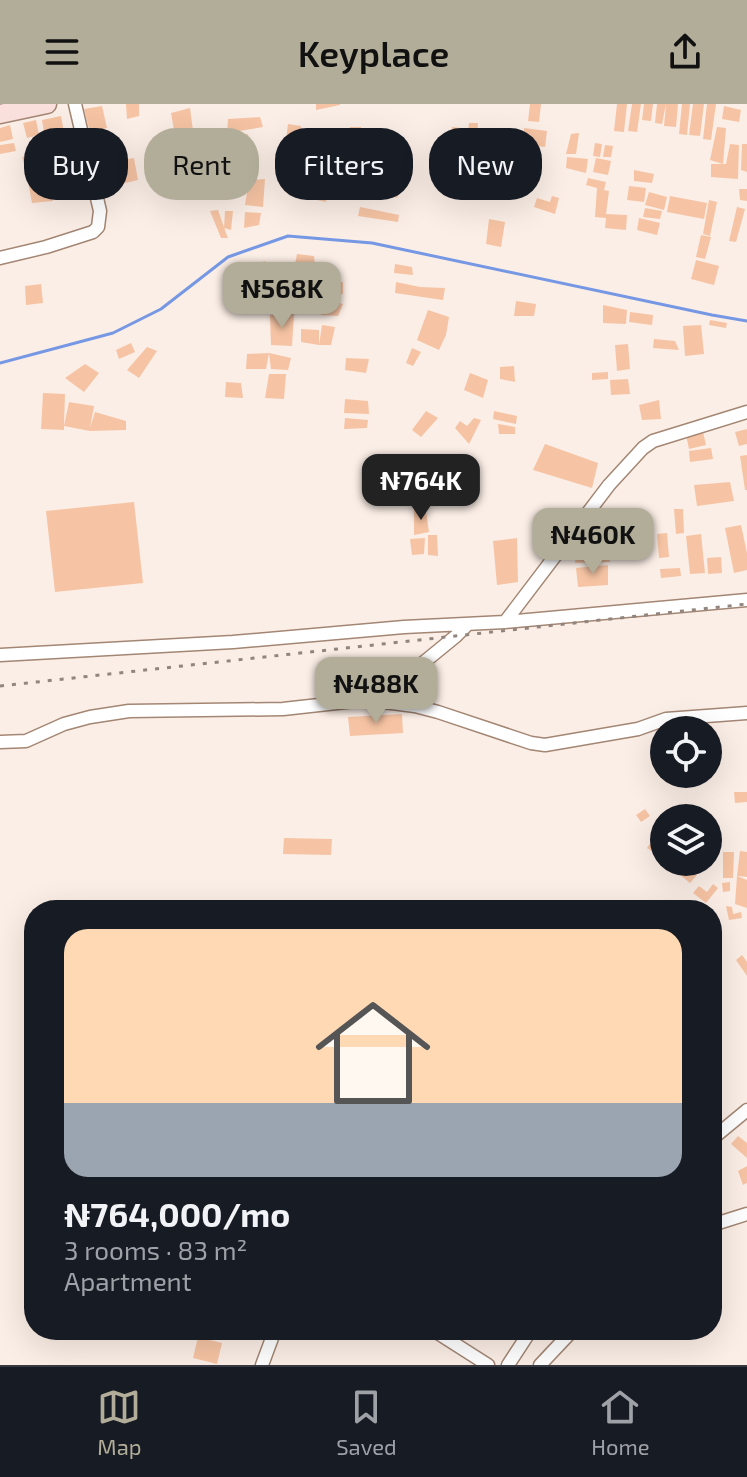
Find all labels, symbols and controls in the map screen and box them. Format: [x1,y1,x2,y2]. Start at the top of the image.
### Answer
icon: menu [40,30,84,74]
icon: share [663,30,707,74]
text: Keyplace [298,31,449,74]
chip: Buy [24,128,128,200]
chip: Rent [144,128,259,200]
chip: Filters [275,128,413,200]
chip: New [429,128,542,200]
pin: ₦568K [226,262,338,330]
text: ₦568K [241,272,323,303]
pin: ₦764K [365,454,477,522]
text: ₦764K [380,464,462,495]
pin: ₦460K [537,508,649,576]
text: ₦460K [551,518,635,549]
pin: ₦488K [320,657,432,725]
text: ₦488K [333,667,419,698]
map controls [650,716,722,876]
button: locate [650,716,722,788]
button: layers [650,804,722,876]
icon: home [301,981,445,1125]
text: ₦764,000/mo [64,1193,290,1234]
text: 3 rooms · 83 m² [64,1234,247,1265]
text: Apartment [64,1265,192,1296]
tab: Map [97,1385,142,1459]
tab: Saved [336,1385,397,1459]
tab: Home [591,1385,650,1459]

